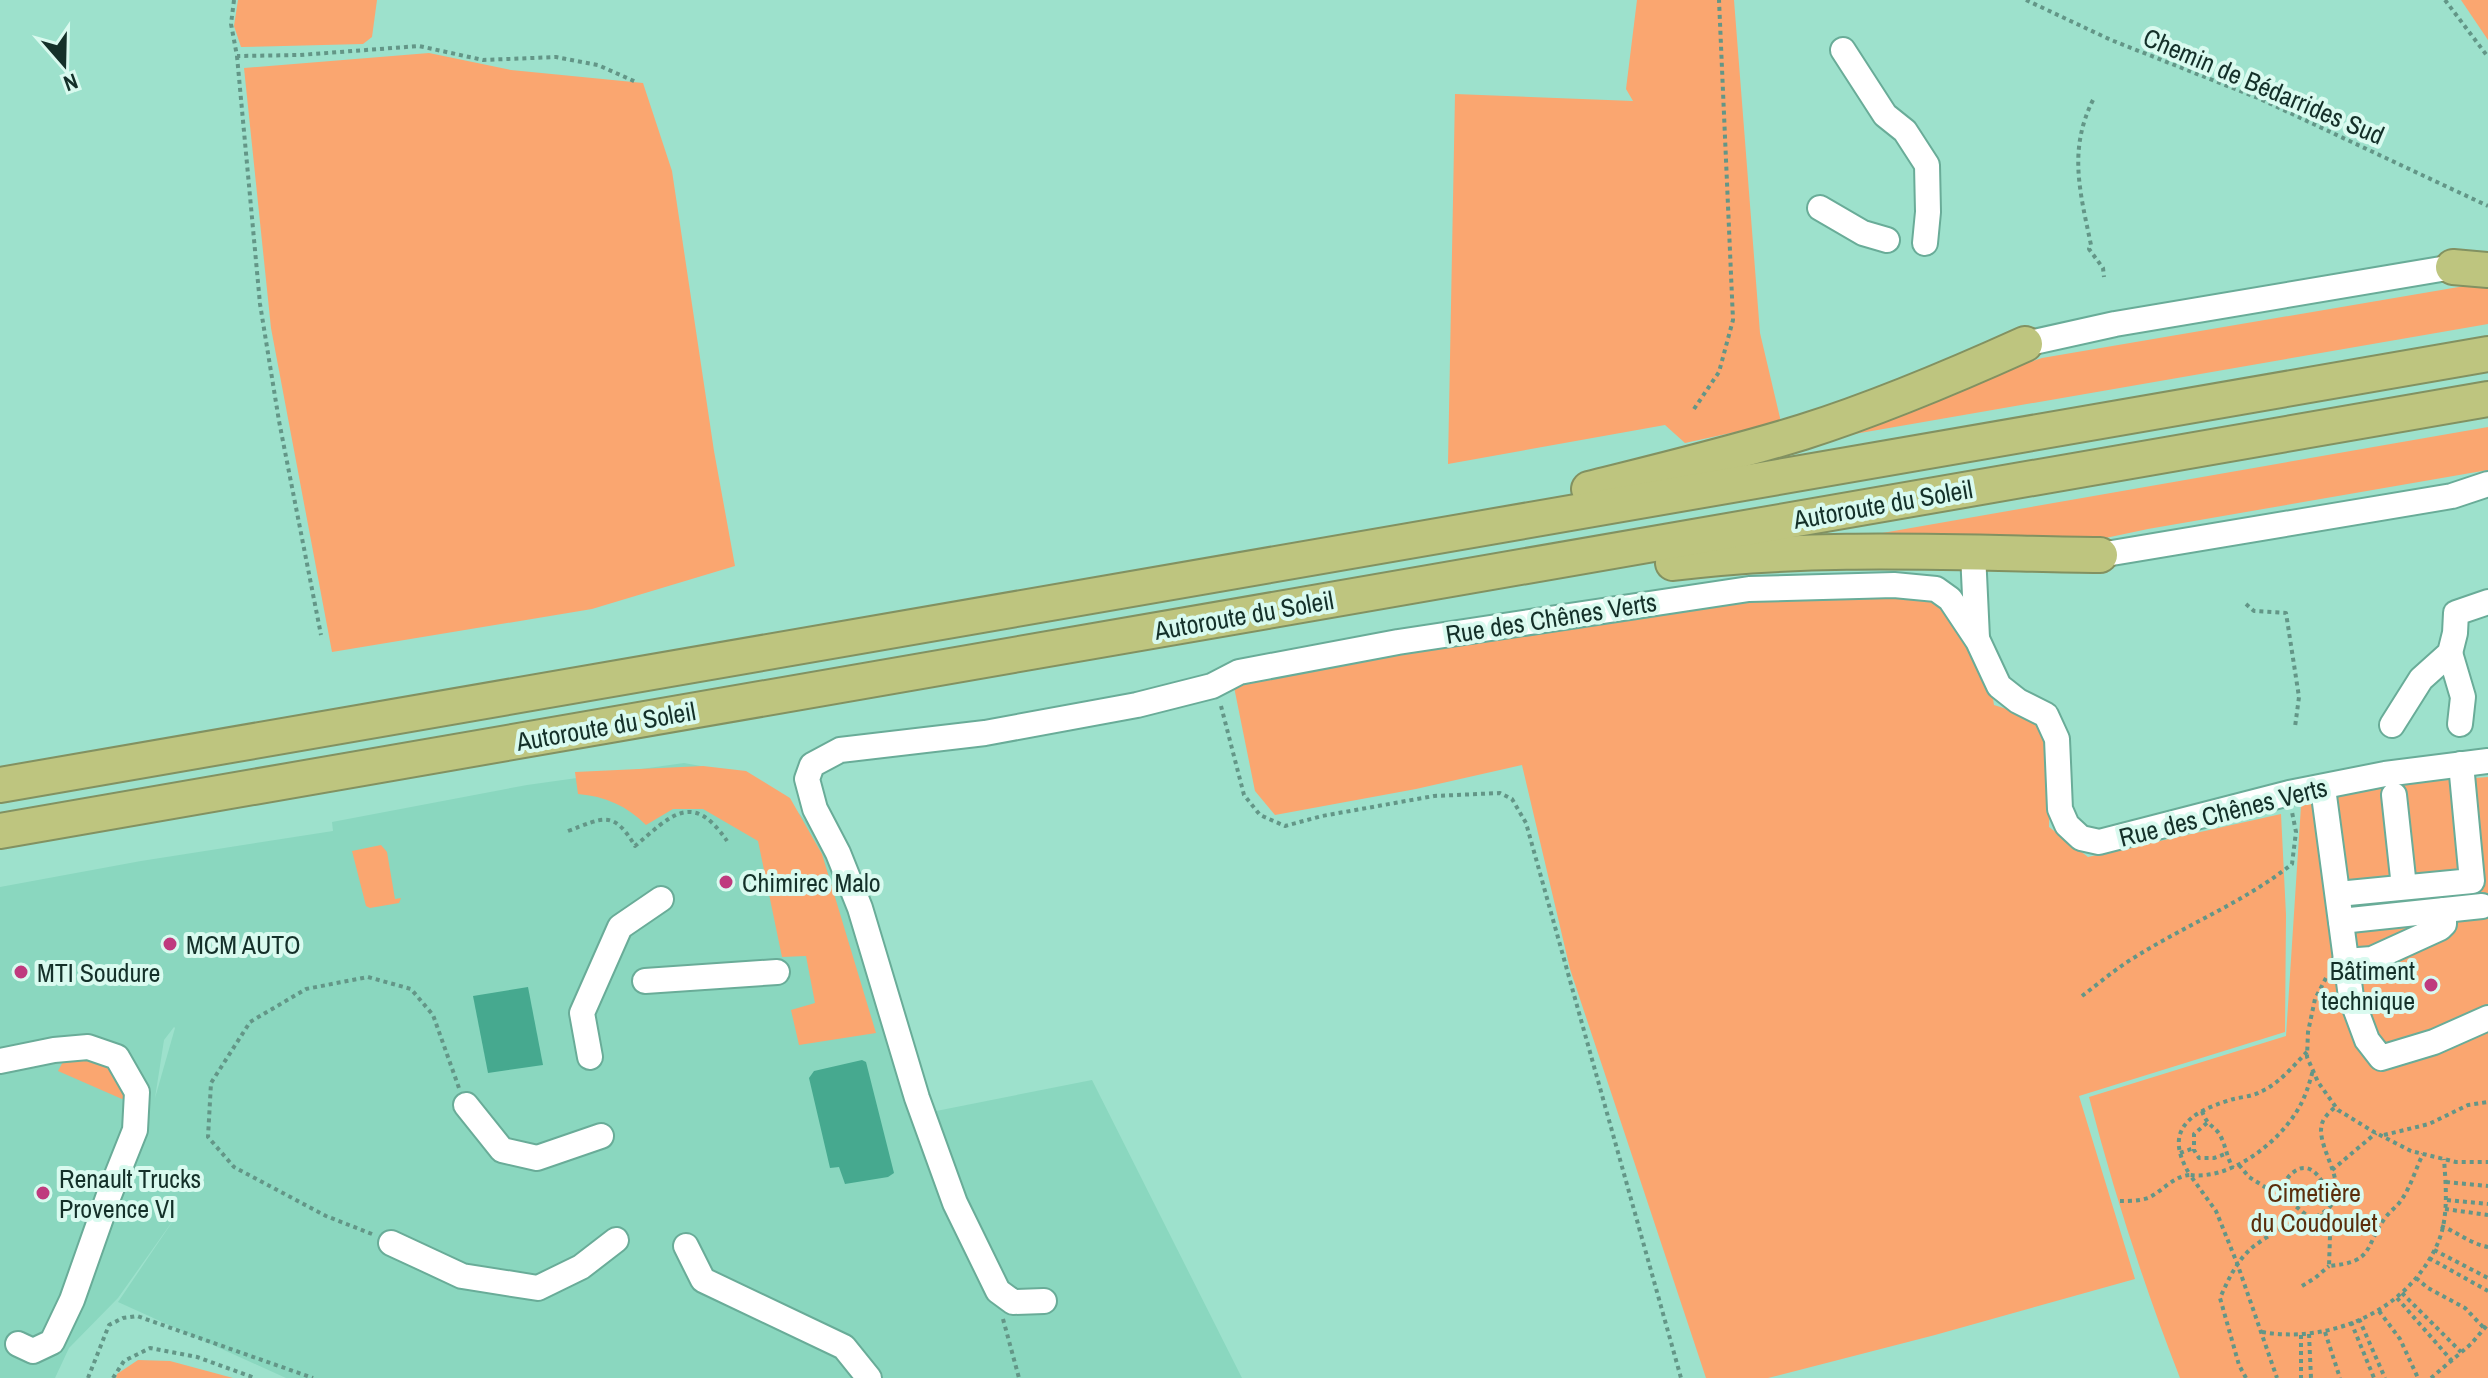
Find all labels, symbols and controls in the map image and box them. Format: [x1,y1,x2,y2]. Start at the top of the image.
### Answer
street label: Chemin de Bédarrides Sud [2138,19,2390,153]
north arrow [24,24,104,104]
text: N [60,66,82,99]
street label: Autoroute du Soleil [1790,471,1975,537]
street label: Autoroute du Soleil [1151,582,1336,648]
street label: Rue des Chênes Verts [1443,584,1659,652]
street label: Autoroute du Soleil [513,693,698,759]
street label: Rue des Chênes Verts [2115,769,2331,855]
place label: Chimirec Malo [742,865,881,900]
marker: Chimirec Malo [717,873,735,891]
place label: MCM AUTO [186,927,301,962]
marker: MCM AUTO [161,935,179,953]
place label: Bâtiment technique [2321,953,2415,1018]
place label: MTI Soudure [37,955,160,990]
marker: MTI Soudure [12,963,30,981]
marker: Bâtiment technique [2422,976,2440,994]
place label: Renault Trucks Provence VI [59,1161,201,1226]
park label: Cimetière du Coudoulet [2251,1175,2377,1240]
marker: Renault Trucks Provence VI [34,1184,52,1202]

